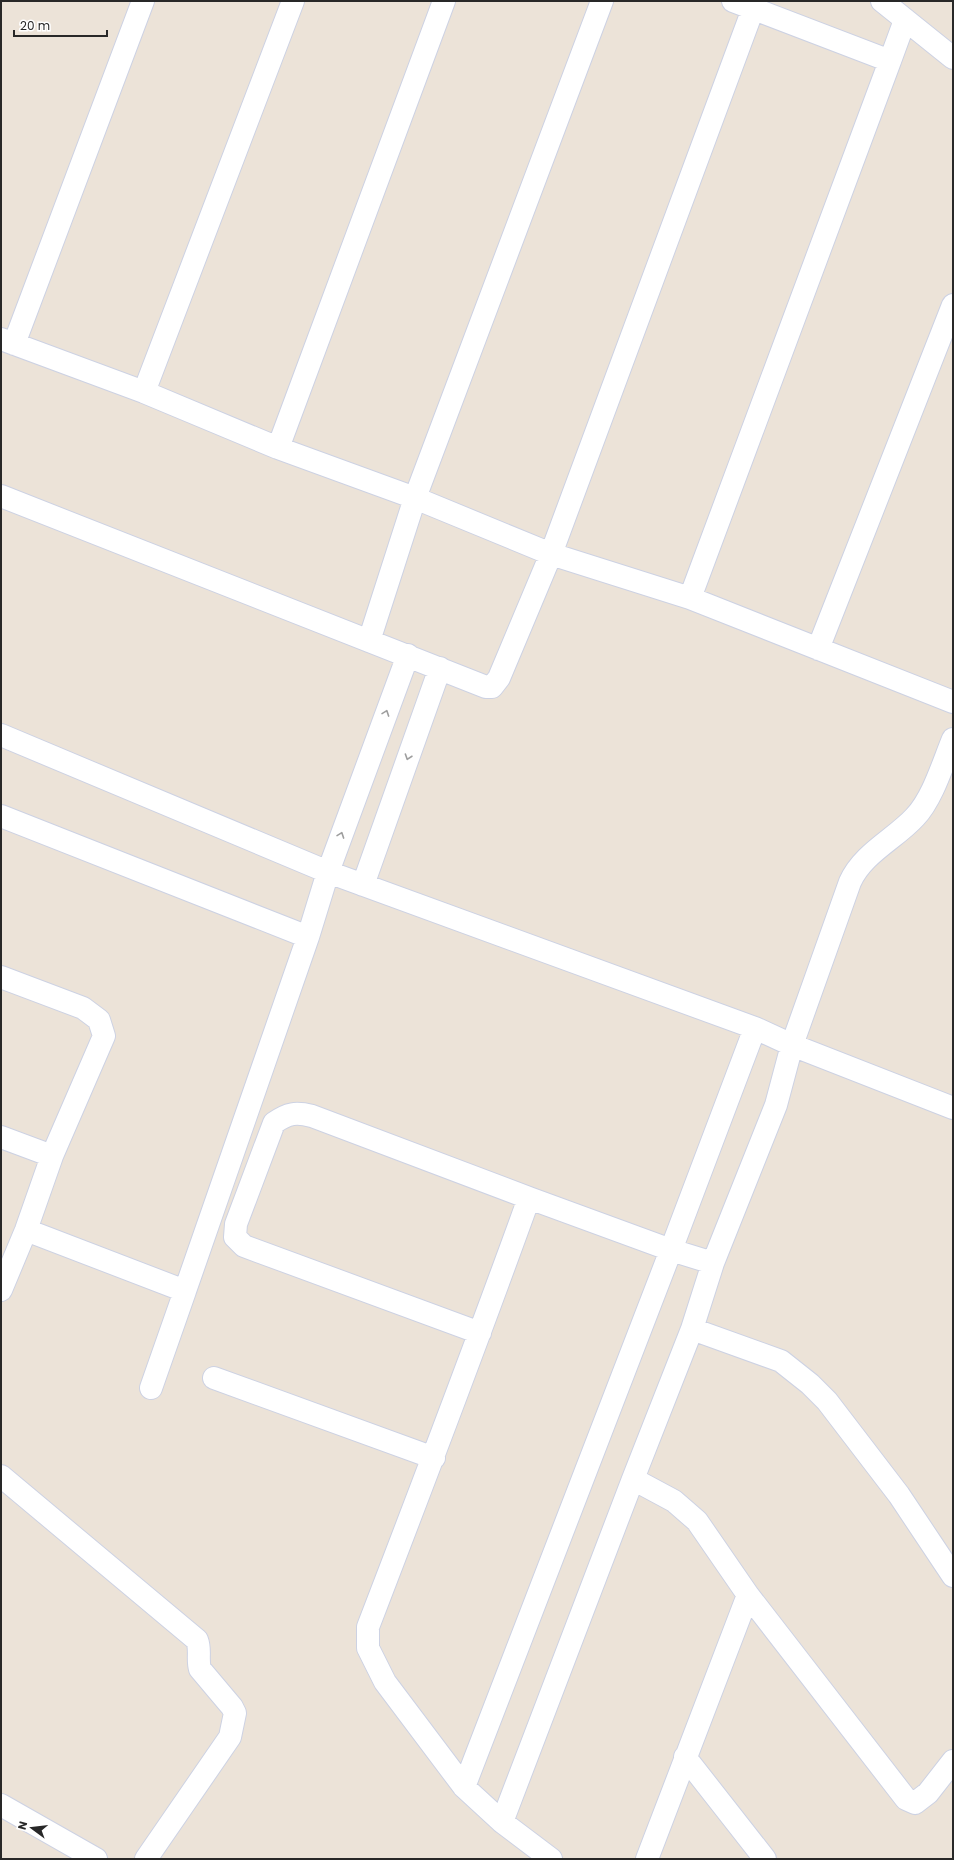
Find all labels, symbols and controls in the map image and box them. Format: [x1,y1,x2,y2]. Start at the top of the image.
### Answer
scale bar [14,12,107,38]
text: 20 m [20,17,50,34]
one-way arrow [382,710,390,717]
one-way arrow [405,754,413,761]
one-way arrow [337,832,345,839]
north arrow [12,1808,52,1848]
text: N [14,1819,31,1831]

